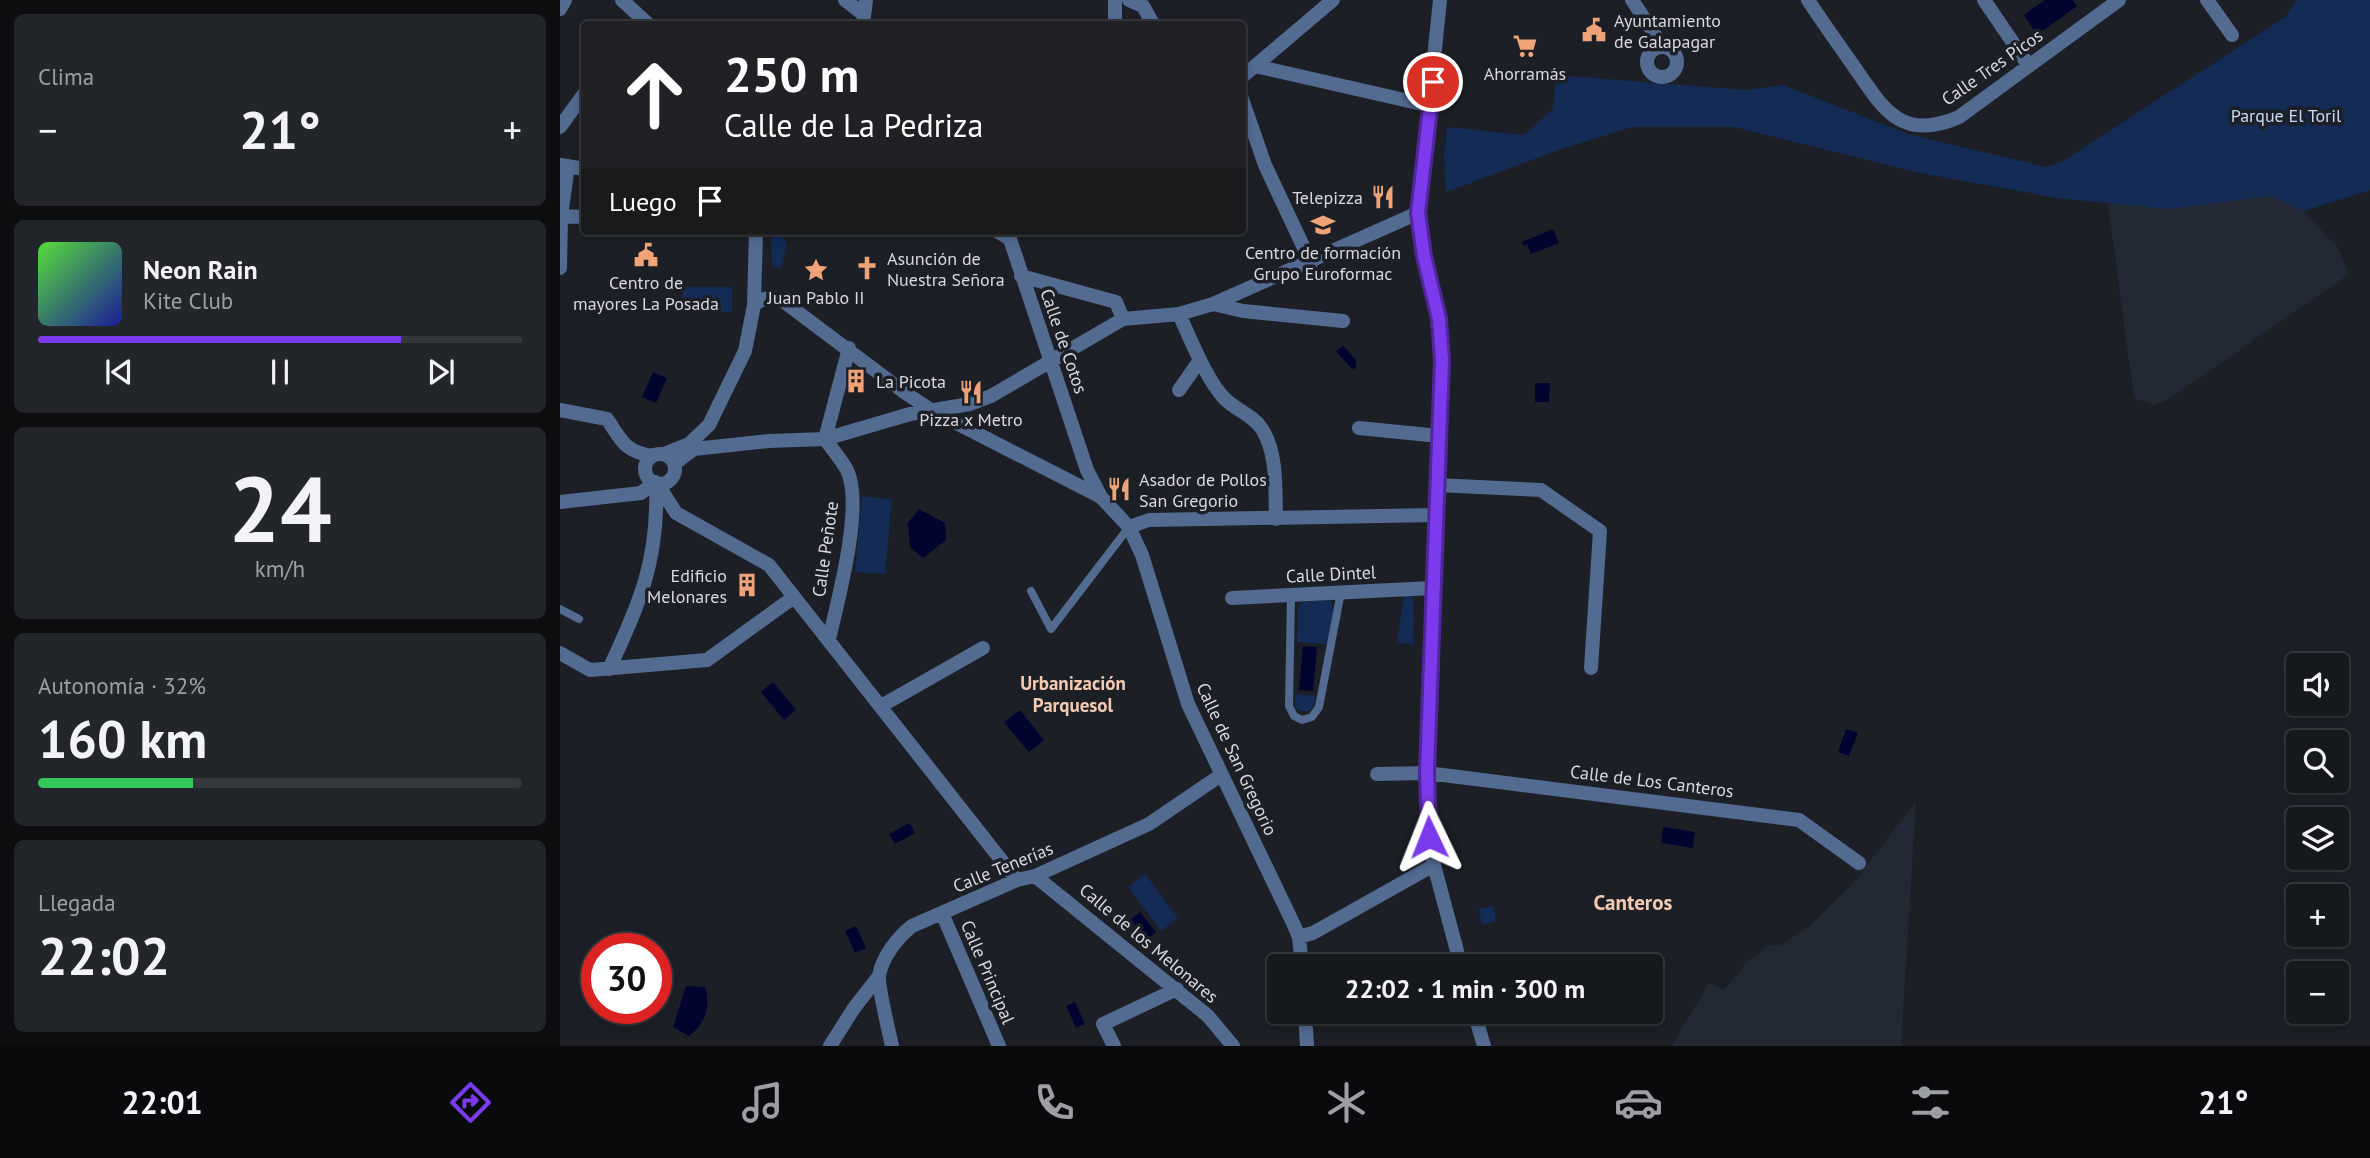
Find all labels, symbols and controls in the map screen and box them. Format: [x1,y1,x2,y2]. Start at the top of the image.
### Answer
place label: Ayuntamiento de Galapagar [1614,9,1721,53]
public building icon: Ayuntamiento de Galapagar [1580,16,1608,44]
street label: Calle Tres Picos [1937,24,2047,110]
supermarket icon: Ahorramás [1511,32,1539,60]
text: 250 m [724,42,859,106]
icon: ahead [609,49,700,140]
pin [1403,52,1463,112]
text: Clima [38,62,94,91]
place label: Ahorramás [1484,62,1566,85]
icon: arrive [1414,63,1452,101]
text: 21° [239,96,321,163]
text: Calle de La Pedriza [724,104,983,146]
park label: Parque El Toril [2231,104,2342,127]
text: − [38,105,57,154]
text: + [503,105,522,154]
icon: arrive [691,182,729,220]
restaurant icon: Telepizza [1369,183,1397,211]
text: Luego [609,185,677,218]
place label: Telepizza [1292,186,1363,209]
school or university icon: Centro de formación Grupo Euroformac [1309,211,1337,239]
public building icon: Centro de mayores La Posada [632,241,660,269]
place label: Centro de formación Grupo Euroformac [1245,241,1401,285]
place label: Asunción de Nuestra Señora [887,247,1005,291]
text: Neon Rain [143,253,258,286]
church icon: Asunción de Nuestra Señora [853,254,881,282]
place icon: Juan Pablo II [802,256,830,284]
place label: Centro de mayores La Posada [573,271,719,315]
text: Kite Club [143,286,233,315]
place label: Juan Pablo II [767,286,864,309]
street label: Calle de Cotos [1035,286,1093,396]
icon: previous [100,353,138,391]
icon: pause [261,353,299,391]
icon: next [422,353,460,391]
building icon: La Picota [842,367,870,395]
place label: La Picota [876,370,946,393]
restaurant icon: Pizza x Metro [957,378,985,406]
place label: Pizza x Metro [919,408,1023,431]
text: 24 [228,449,332,567]
place label: Asador de Pollos San Gregorio [1139,468,1267,512]
restaurant icon: Asador de Pollos San Gregorio [1105,475,1133,503]
street label: Calle Peñote [807,500,843,598]
text: km/h [255,554,305,583]
street label: Calle Dintel [1285,560,1377,588]
place label: Edificio Melonares [647,564,727,608]
building icon: Edificio Melonares [733,571,761,599]
map controls [2286,653,2349,1024]
button: sound [2286,653,2349,716]
text: Autonomía · 32% [38,671,206,700]
district label: Urbanización Parquesol [1020,671,1126,717]
street label: Calle de San Gregorio [1191,679,1283,839]
text: 160 km [38,705,207,772]
button: search [2286,730,2349,793]
street label: Calle de Los Canteros [1569,760,1735,802]
position arrow [1392,800,1466,874]
button: layers [2286,807,2349,870]
street label: Calle Tenerías [950,836,1056,898]
street label: Calle de los Melonares [1075,878,1223,1008]
button: + [2286,884,2349,947]
text: Llegada [38,888,116,917]
district label: Canteros [1594,889,1673,916]
street label: Calle Principal [956,917,1020,1028]
text: 22:02 [38,922,170,989]
speed limit sign: 30 [581,933,672,1024]
button: − [2286,961,2349,1024]
text: 22:02 · 1 min · 300 m [1345,972,1585,1005]
icon: directions [446,1078,495,1127]
icon: music [738,1078,787,1127]
icon: phone [1030,1078,1079,1127]
icon: climate [1322,1078,1371,1127]
icon: car [1614,1078,1663,1127]
icon: filters [1906,1078,1955,1127]
text: 22:01 [122,1081,203,1123]
text: 21° [2198,1081,2248,1123]

